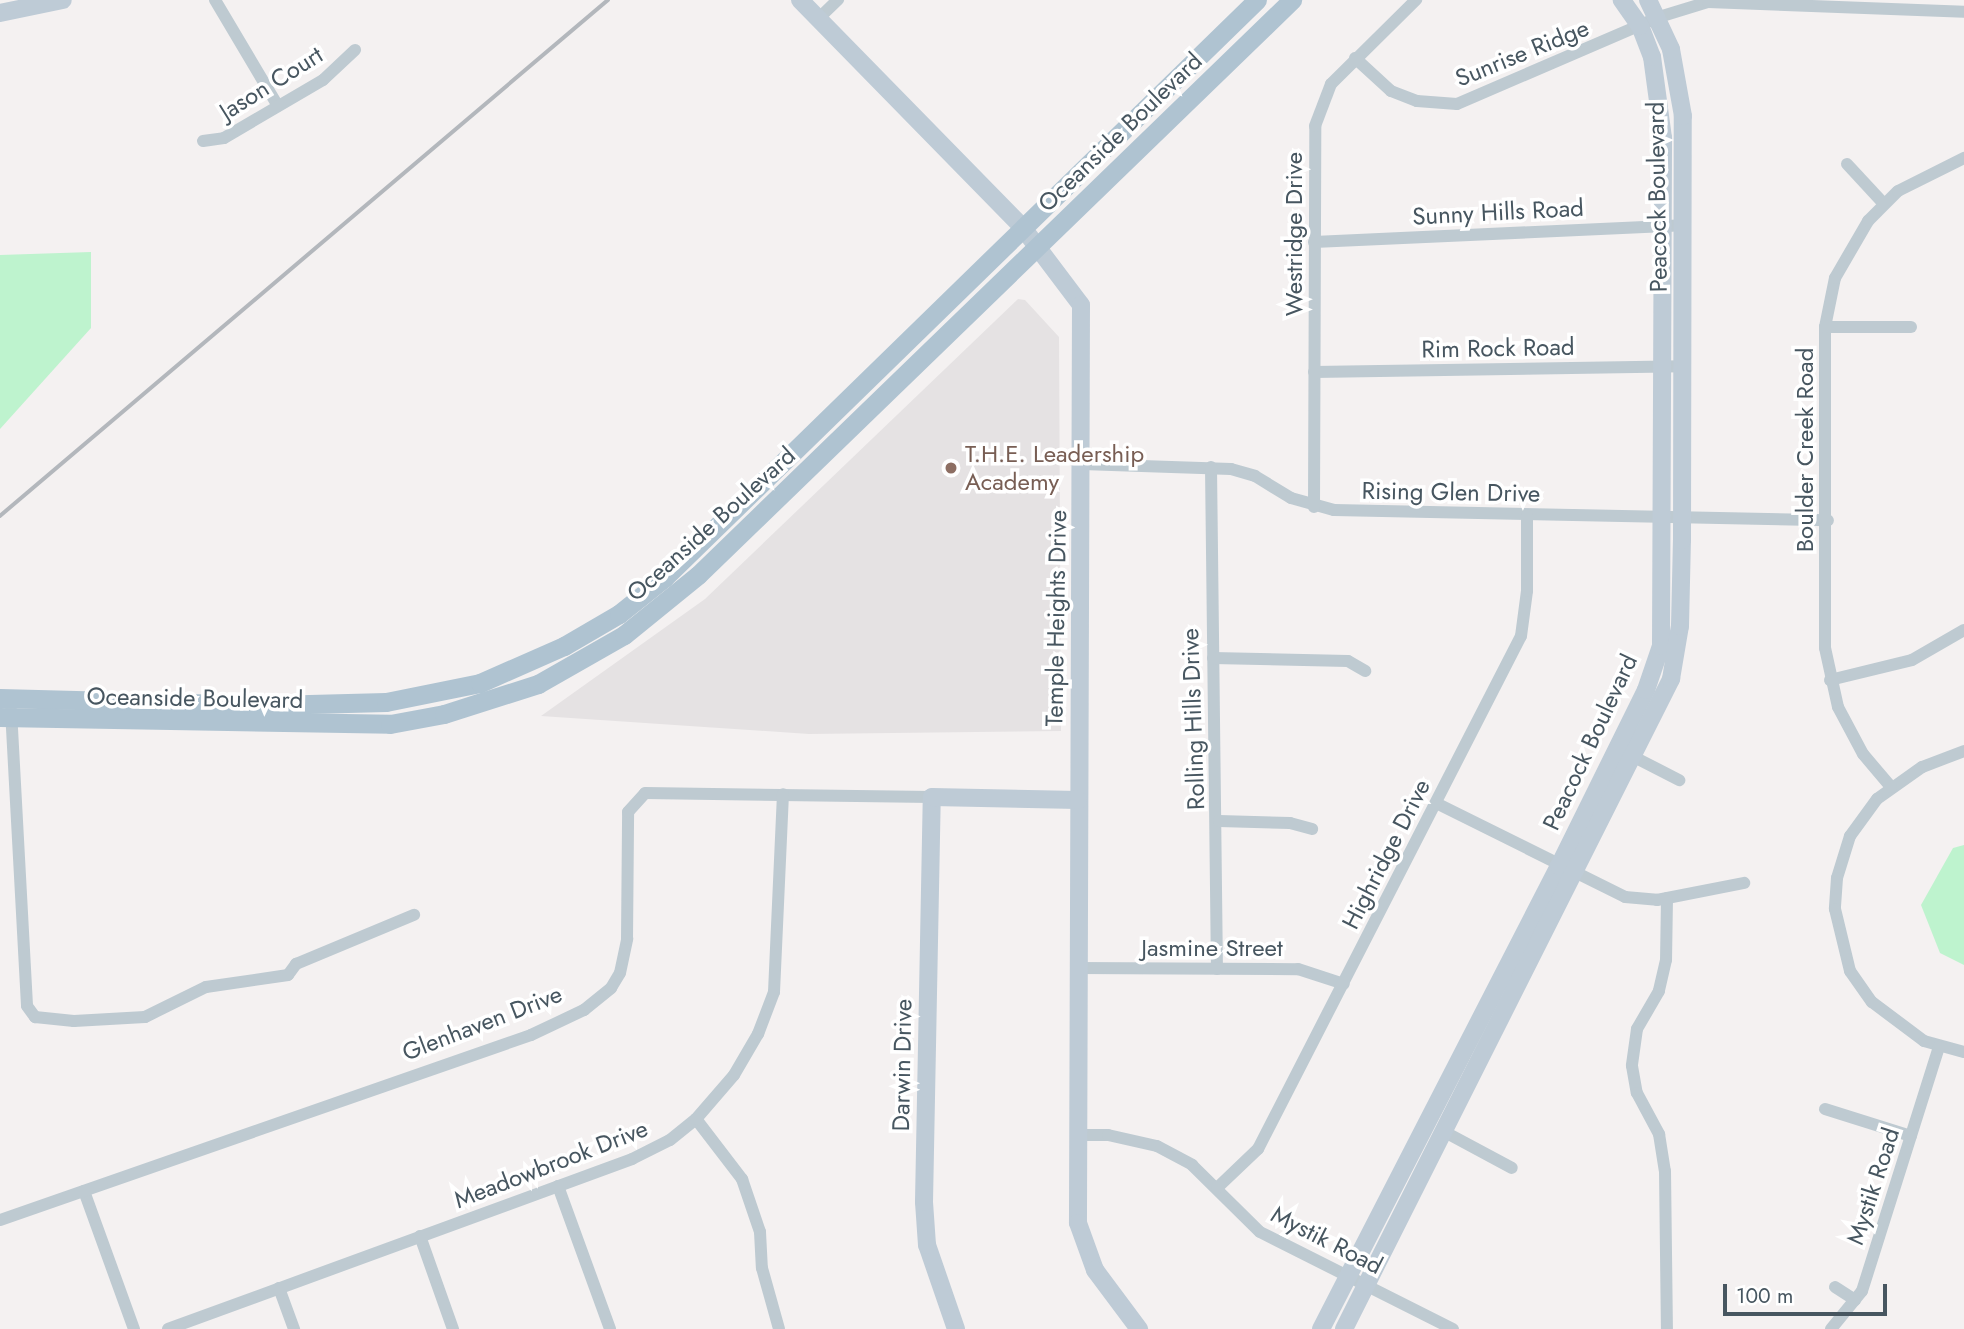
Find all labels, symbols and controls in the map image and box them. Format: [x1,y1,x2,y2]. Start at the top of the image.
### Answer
street label: Sunrise Ridge [1451,13,1593,93]
street label: Jason Court [214,40,328,126]
street label: Oceanside Boulevard [1032,46,1208,218]
street label: Peacock Boulevard [1641,101,1673,293]
street label: Westridge Drive [1280,152,1308,316]
street label: Sunny Hills Road [1412,193,1584,231]
street label: Rim Rock Road [1421,332,1575,364]
street label: Boulder Creek Road [1791,348,1819,552]
place label: T.H.E. Leadership Academy [965,440,1144,496]
street label: Oceanside Boulevard [621,441,801,607]
marker: T.H.E. Leadership Academy [943,460,959,476]
street label: Rising Glen Drive [1361,476,1541,508]
street label: Temple Heights Drive [1040,509,1072,727]
street label: Rolling Hills Drive [1175,628,1211,810]
street label: Peacock Boulevard [1537,649,1643,835]
street label: Oceanside Boulevard [86,682,304,714]
street label: Highridge Drive [1336,774,1436,934]
street label: Jasmine Street [1141,934,1283,962]
street label: Glenhaven Drive [398,979,566,1067]
street label: Darwin Drive [886,998,918,1132]
street label: Meadowbrook Drive [450,1114,652,1214]
street label: Mystik Road [1841,1124,1905,1248]
street label: Mystik Road [1266,1200,1388,1280]
scale bar [1726,1270,1890,1314]
text: 100 m [1736,1281,1793,1311]

